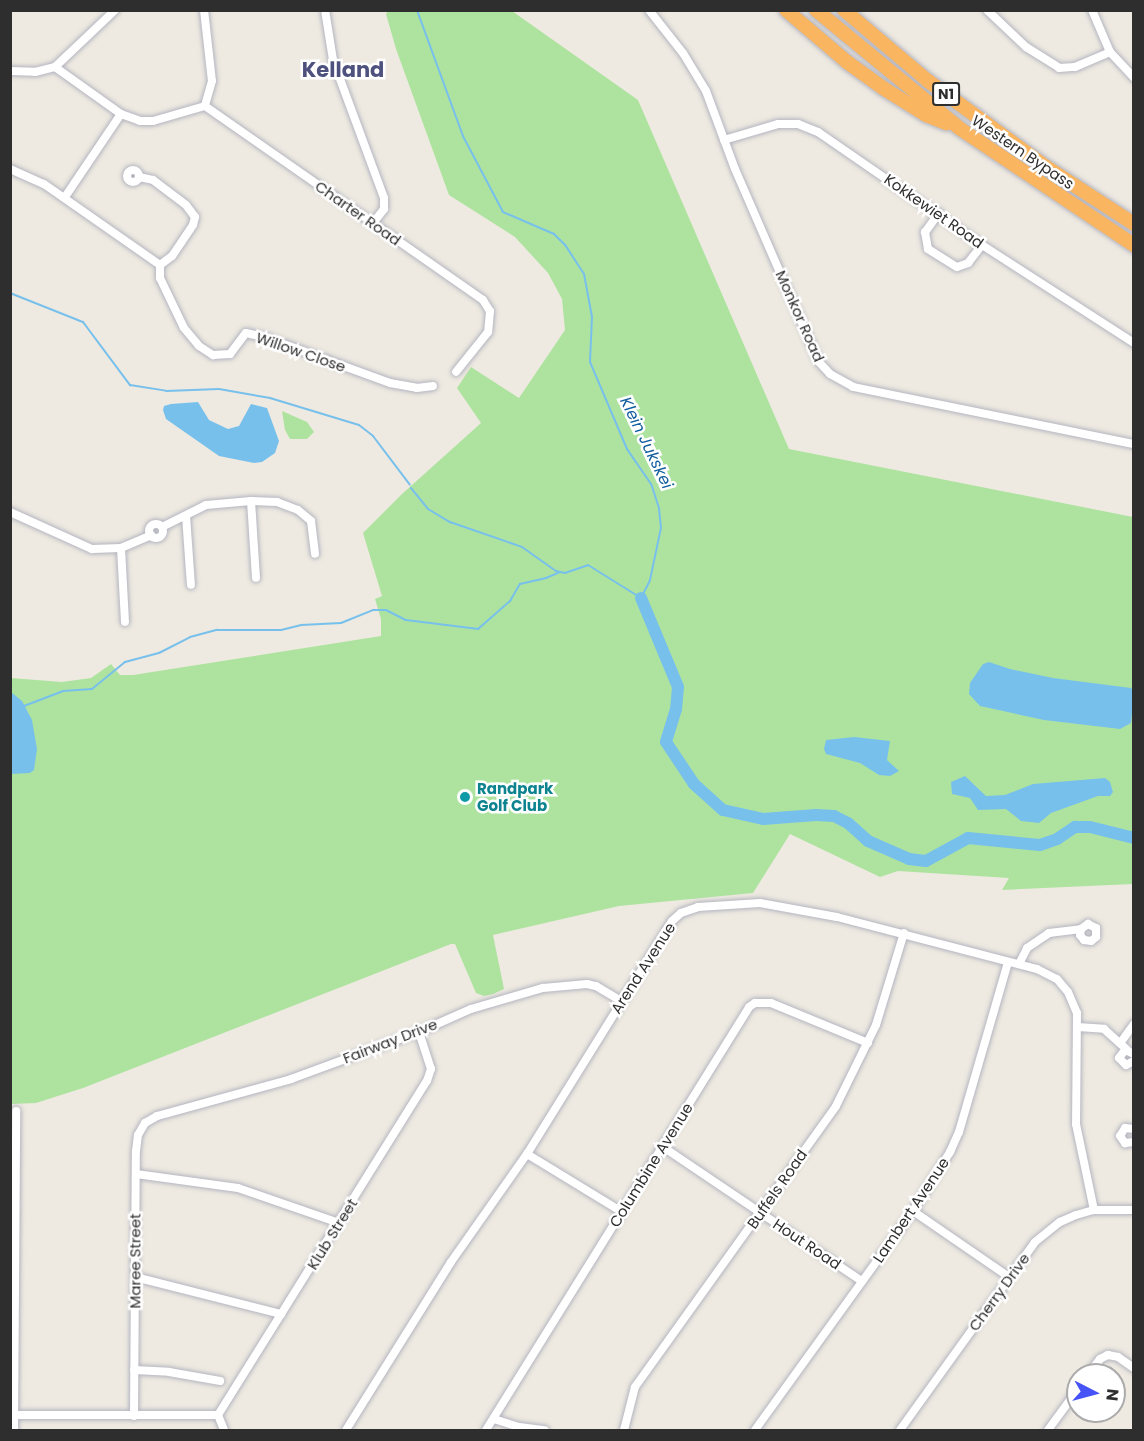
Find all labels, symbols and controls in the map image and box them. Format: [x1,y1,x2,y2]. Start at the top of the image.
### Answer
district label: Kelland [302,57,384,83]
road number: N1 [931,83,961,105]
street label: Western Bypass [969,111,1077,193]
street label: Kokkewiet Road [881,170,987,252]
street label: Charter Road [312,177,404,249]
street label: Monkor Road [772,268,828,364]
street label: Willow Close [254,328,348,376]
water label: Klein Jukskei [615,394,677,492]
place label: Randpark Golf Club [477,779,553,814]
marker: Randpark Golf Club [458,790,472,804]
street label: Arend Avenue [607,919,679,1017]
street label: Fairway Drive [340,1015,440,1067]
street label: Columbine Avenue [605,1100,697,1230]
street label: Buffels Road [743,1146,811,1232]
street label: Lambert Avenue [869,1154,953,1266]
street label: Klub Street [303,1195,361,1273]
street label: Maree Street [126,1213,144,1309]
street label: Hout Road [770,1215,844,1273]
street label: Cherry Drive [965,1250,1033,1334]
north arrow [1066,1363,1126,1423]
text: N [1100,1388,1124,1402]

